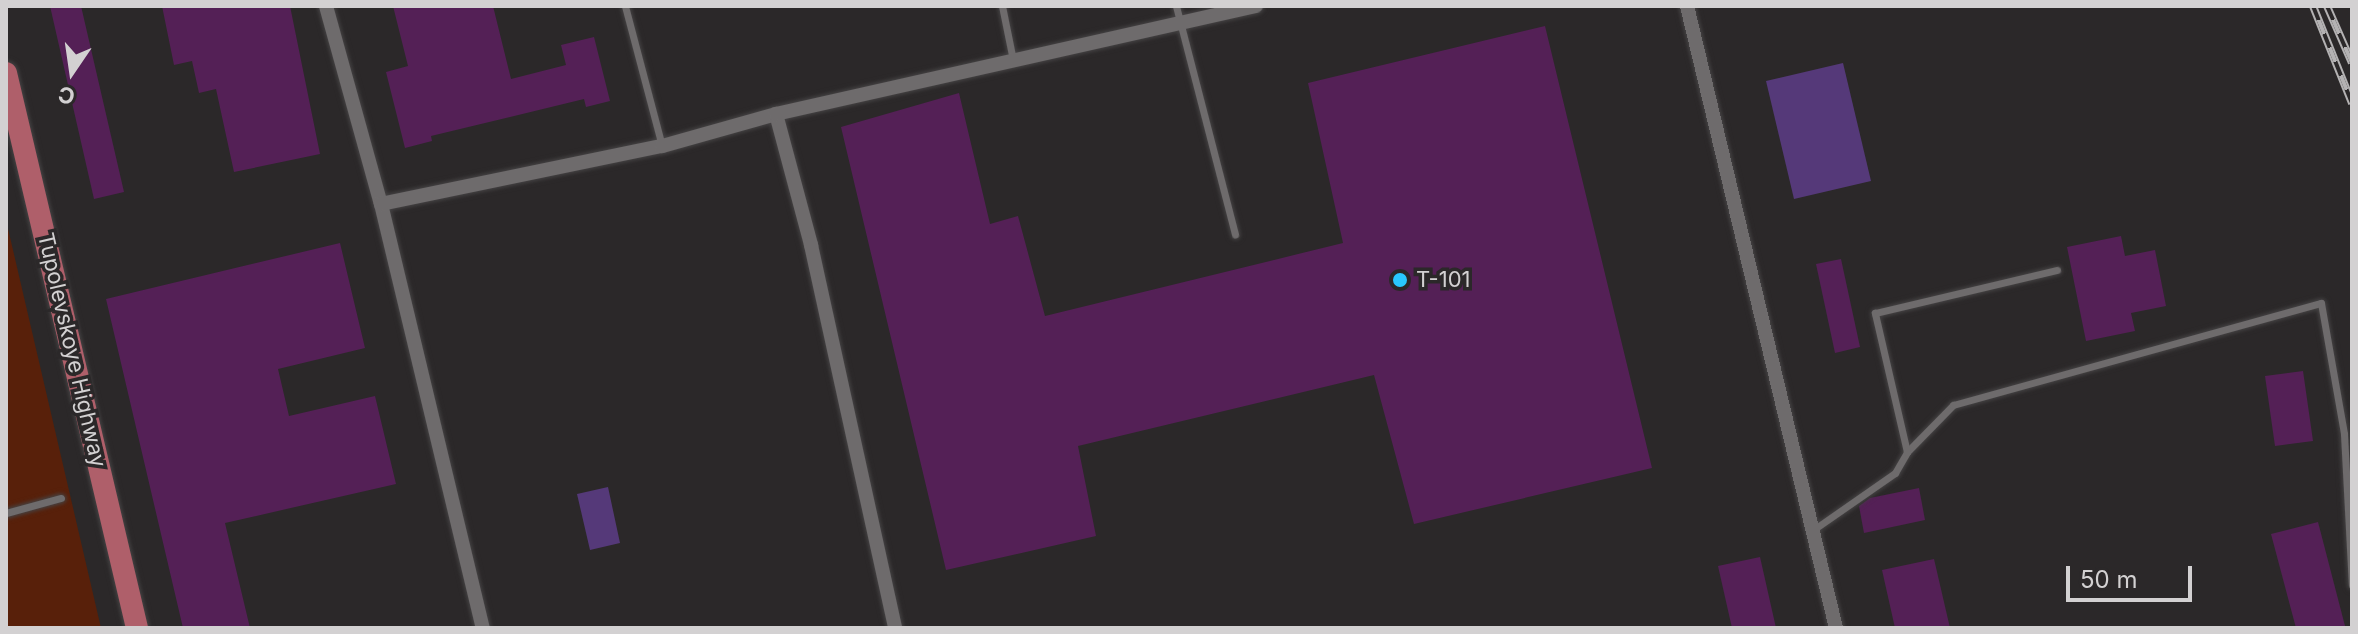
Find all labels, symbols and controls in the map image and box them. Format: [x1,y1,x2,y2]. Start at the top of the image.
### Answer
north arrow [32,32,112,112]
text: С [56,81,77,110]
street label: Tupolevskoye Highway [32,230,112,470]
place label: Т-101 [1416,267,1470,293]
marker: Т-101 [1391,271,1409,289]
scale bar [2070,550,2196,600]
text: 50 m [2080,565,2138,594]

